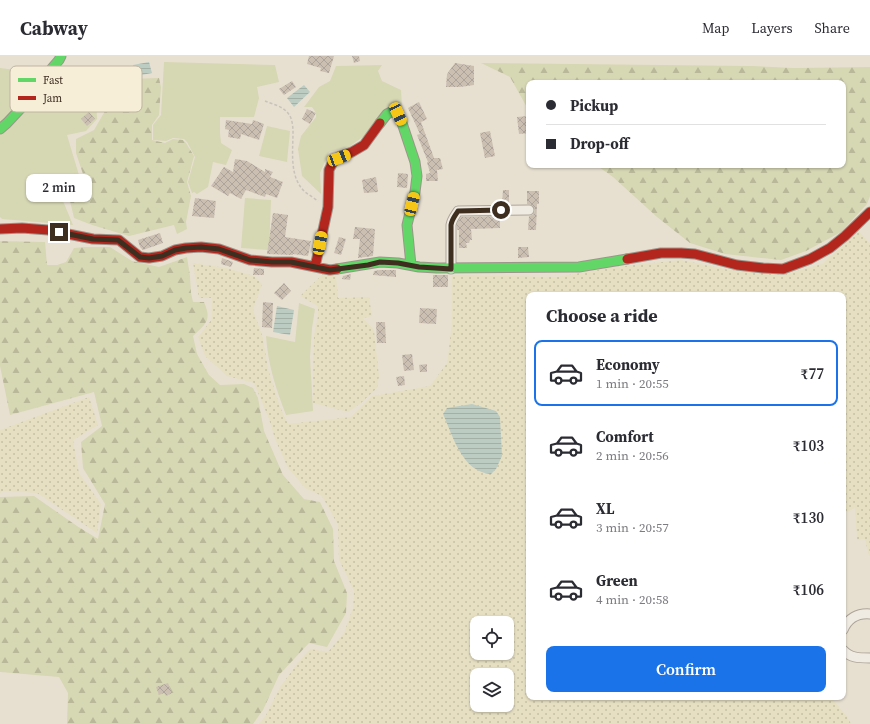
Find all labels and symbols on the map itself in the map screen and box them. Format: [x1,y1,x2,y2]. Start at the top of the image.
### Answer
legend [10,66,142,112]
text: Fast [43,73,63,88]
text: Jam [42,91,62,106]
car [387,101,409,127]
car [326,148,352,168]
callout: 2 min [26,174,92,202]
car [403,191,421,217]
route start [492,201,510,219]
route end [50,223,68,241]
car [312,230,328,256]

